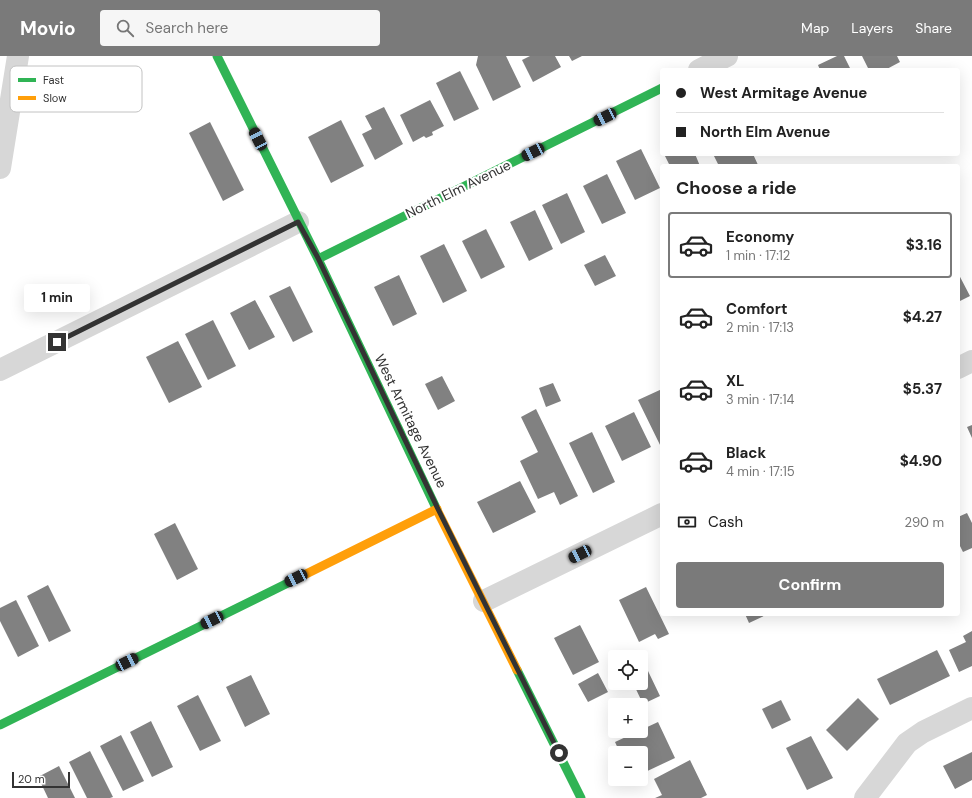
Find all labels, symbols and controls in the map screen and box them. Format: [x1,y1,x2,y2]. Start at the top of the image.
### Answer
search box [100,10,380,46]
text: Movio [20,16,76,41]
icon: search [114,17,136,39]
text: Search here [146,18,228,38]
text: Map [801,19,829,37]
text: Layers [851,19,893,37]
text: Share [915,19,952,37]
legend [10,66,142,112]
text: Fast [43,73,64,87]
text: West Armitage Avenue [700,83,867,103]
text: Slow [43,91,67,105]
car [592,106,618,128]
text: North Elm Avenue [700,122,830,142]
car [247,126,269,152]
car [520,141,546,163]
street label: North Elm Avenue [402,156,514,222]
text: Choose a ride [676,176,797,200]
icon: car [678,227,714,263]
text: Economy [726,227,794,247]
text: $3.16 [906,235,942,255]
text: 1 min · 17:12 [726,247,790,264]
callout: 1 min [24,284,90,312]
text: 1 min [41,289,73,306]
icon: car [678,299,714,335]
text: Comfort [726,299,787,319]
text: $4.27 [903,307,942,327]
text: 2 min · 17:13 [726,319,794,336]
route end [48,333,66,351]
street label: West Armitage Avenue [371,351,451,491]
icon: car [678,371,714,407]
text: XL [726,371,744,391]
text: $5.37 [903,379,942,399]
text: 3 min · 17:14 [726,391,794,408]
icon: car [678,443,714,479]
text: Black [726,443,766,463]
text: $4.90 [900,451,942,471]
text: 4 min · 17:15 [726,463,795,480]
icon: cash [676,511,698,533]
text: Cash [708,512,743,532]
text: 290 m [905,514,944,531]
car [567,543,593,565]
button: Confirm [676,562,944,608]
car [283,567,309,589]
car [199,609,225,631]
map controls [608,650,648,786]
button: locate [608,650,648,690]
car [114,651,140,673]
button: + [608,698,648,738]
route start [550,744,568,762]
button: − [608,746,648,786]
scale bar [12,770,70,789]
text: 20 m [18,772,44,786]

